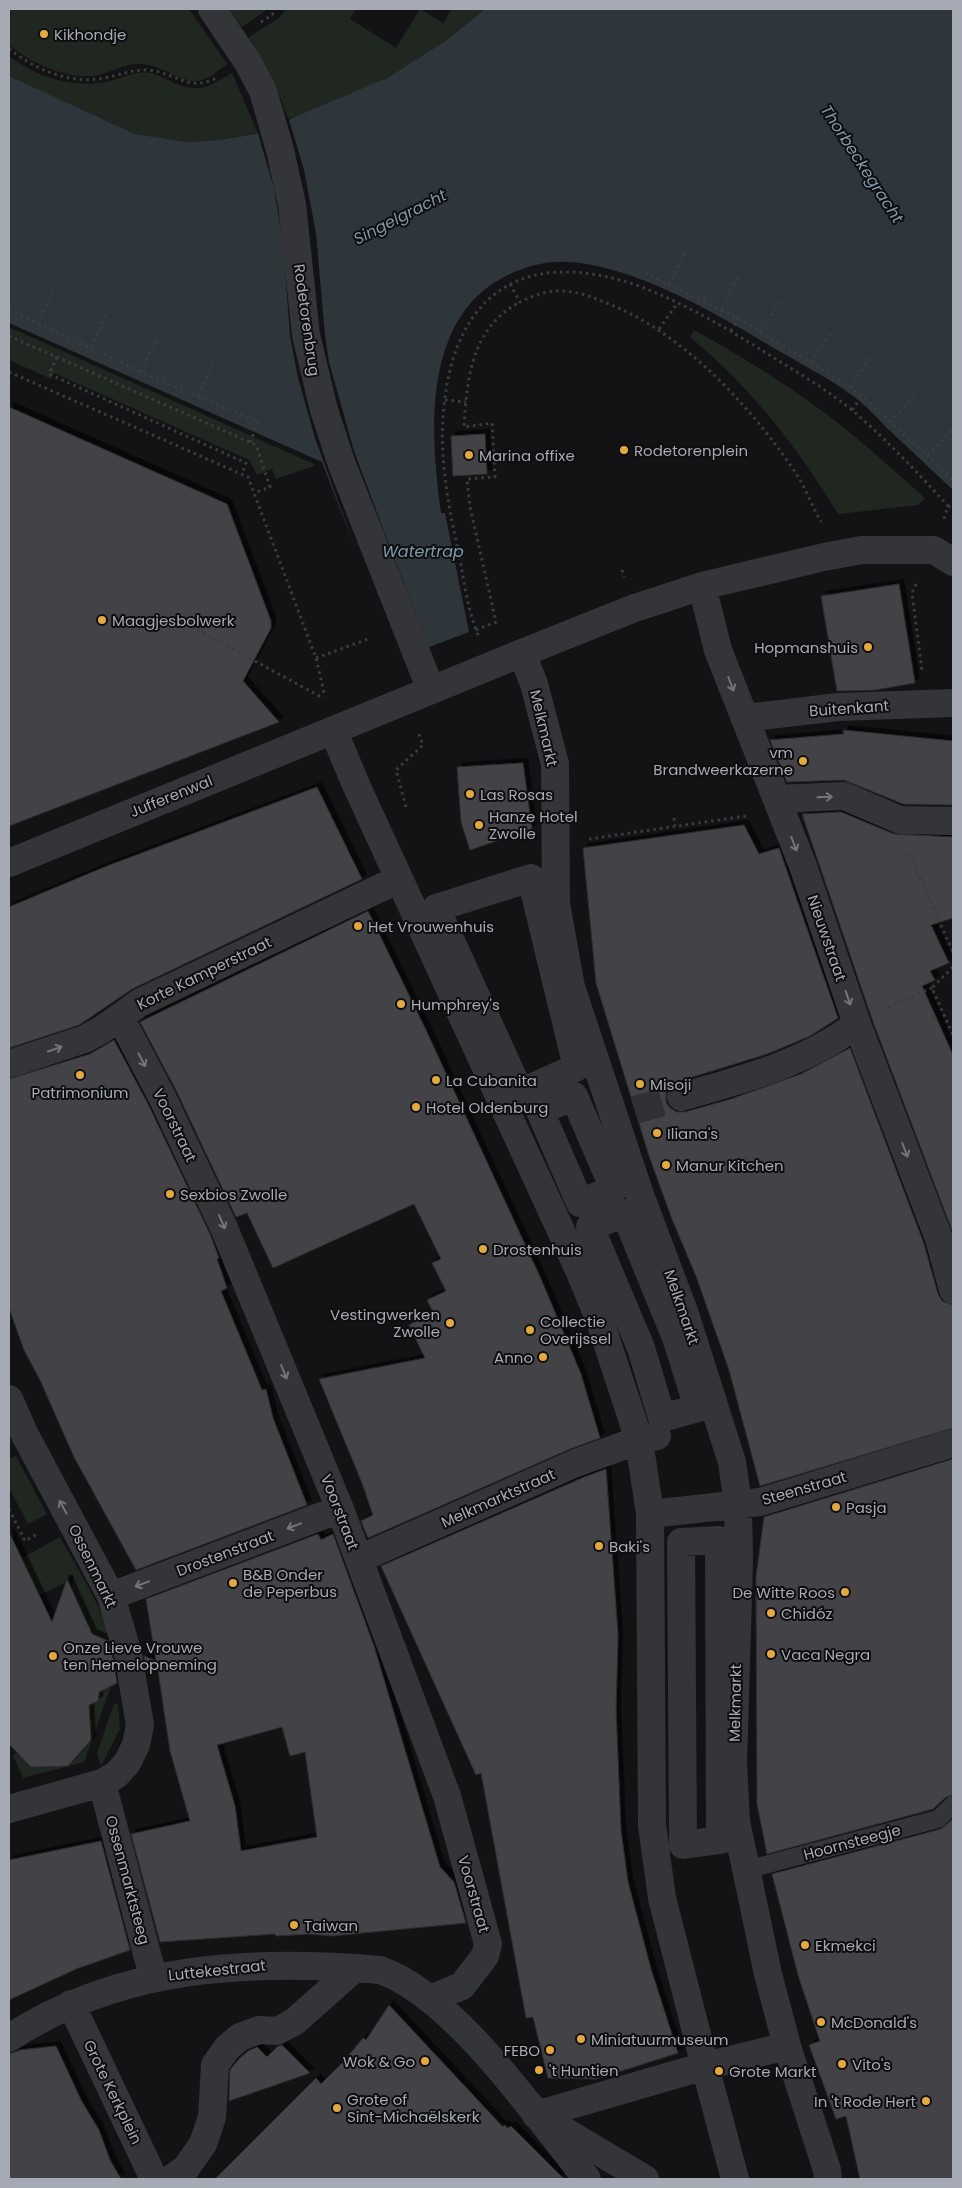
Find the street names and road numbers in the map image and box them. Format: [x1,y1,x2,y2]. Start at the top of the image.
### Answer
street label: Rodetorenbrug [289,262,325,378]
street label: Melkmarkt [525,688,563,768]
street label: Buitenkant [808,695,890,721]
street label: Jufferenwal [127,770,215,822]
street label: Nieuwstraat [802,892,852,984]
street label: Korte Kamperstraat [133,931,275,1015]
street label: Voorstraat [148,1085,202,1165]
street label: Melkmarkt [659,1267,705,1347]
street label: Melkmarktstraat [438,1463,558,1533]
street label: Steenstraat [759,1466,849,1510]
street label: Voorstraat [316,1471,364,1553]
street label: Ossenmarkt [64,1521,122,1611]
street label: Drostenstraat [173,1525,277,1581]
street label: Melkmarkt [724,1664,746,1742]
street label: Ossenmarktsteeg [101,1813,155,1947]
street label: Hoornsteegje [801,1819,903,1865]
street label: Voorstraat [453,1853,495,1935]
street label: Luttekestraat [167,1954,267,1986]
street label: Grote Kerkplein [79,2036,147,2148]

